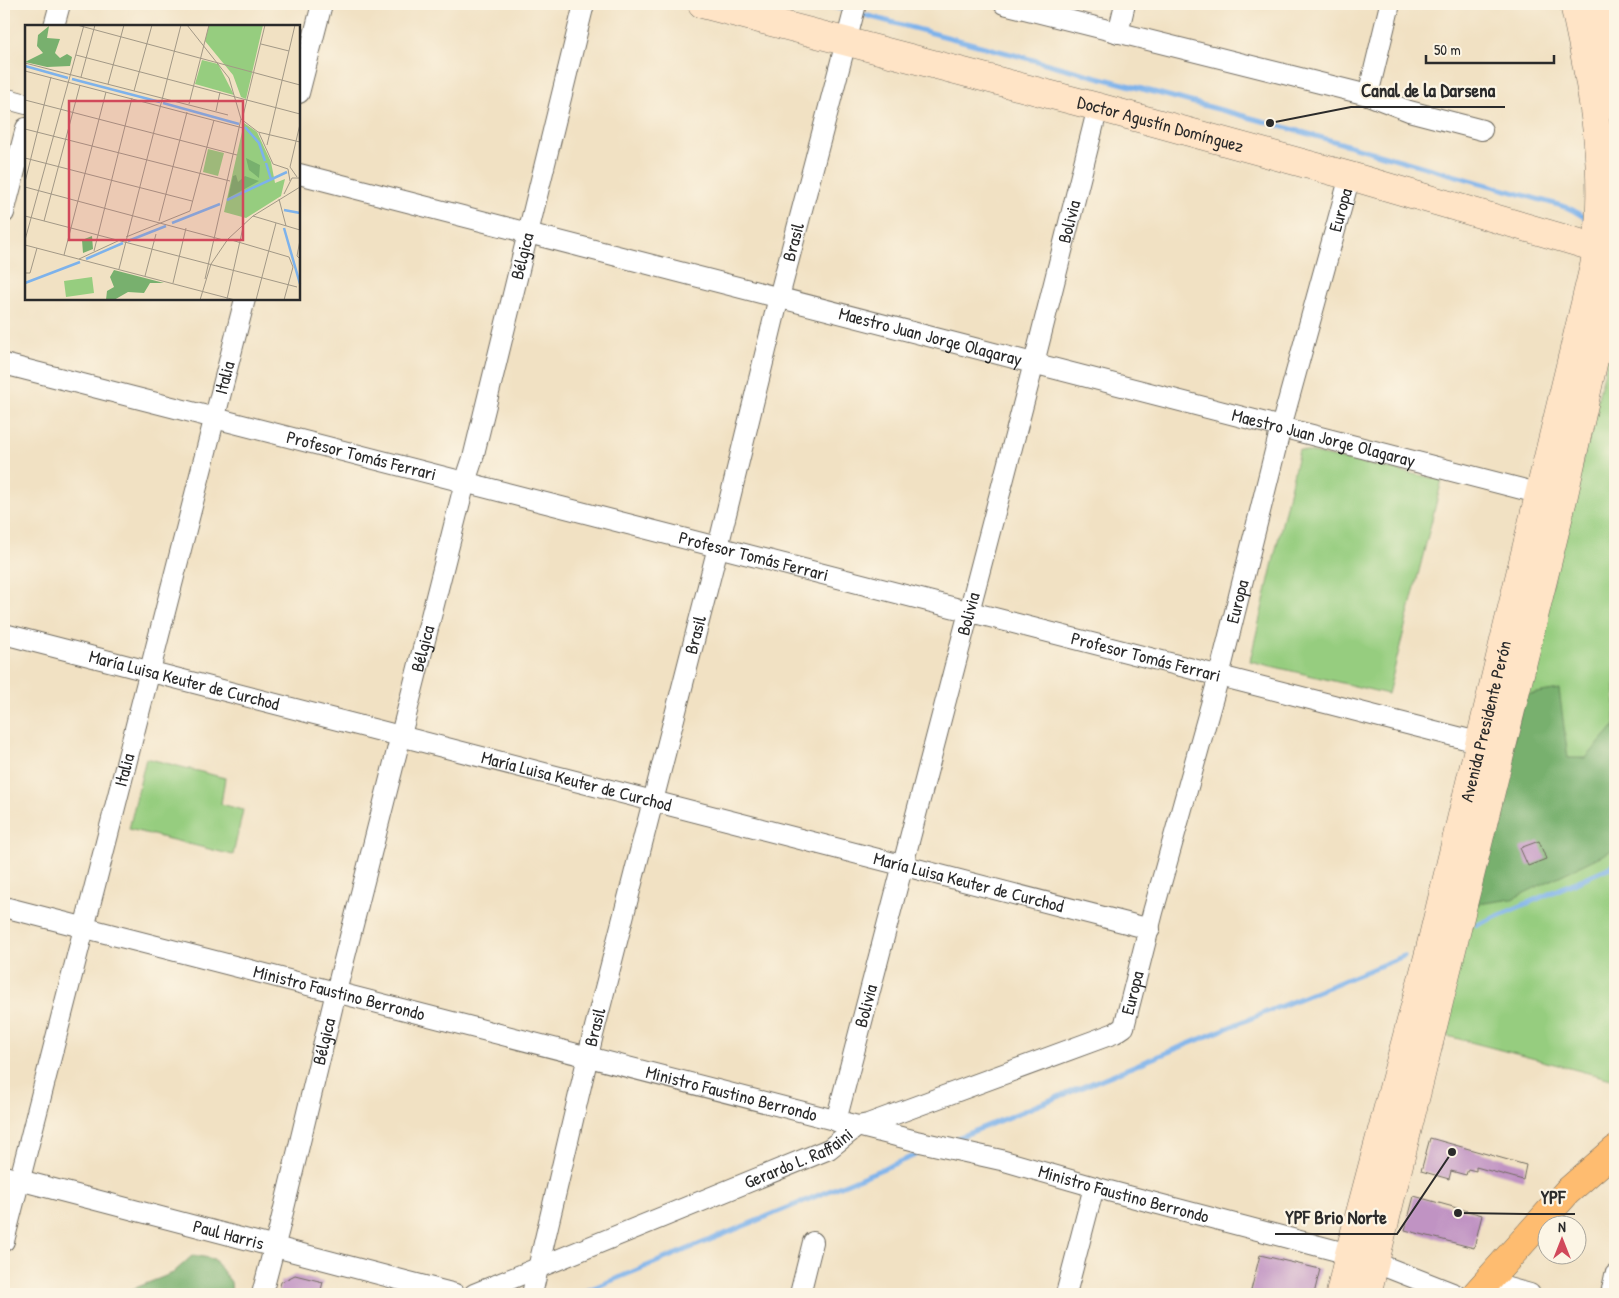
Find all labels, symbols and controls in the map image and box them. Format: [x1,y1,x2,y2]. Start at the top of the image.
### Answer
inset map [25,25,300,300]
scale bar [1426,32,1554,64]
text: 50 m [1434,39,1461,60]
callout: Canal de la Darsena [1351,73,1505,107]
text: Canal de la Darsena [1361,77,1496,103]
street label: Doctor Agustín Domínguez [1075,89,1247,158]
street label: Europa [1322,185,1358,235]
street label: Bolivia [1051,197,1086,246]
street label: Brasil [776,220,810,264]
street label: Bélgica [504,230,540,282]
street label: Maestro Juan Jorge Olagaray [836,301,1025,372]
street label: Italia [208,358,241,397]
street label: Maestro Juan Jorge Olagaray [1229,402,1418,473]
street label: Profesor Tomás Ferrari [284,424,439,486]
street label: Profesor Tomás Ferrari [676,525,831,587]
street label: Europa [1220,577,1254,626]
street label: Bolivia [950,590,986,638]
street label: Brasil [678,613,712,657]
street label: Bélgica [404,623,440,675]
street label: Profesor Tomás Ferrari [1069,625,1224,688]
street label: Avenida Presidente Perón [1454,638,1517,804]
street label: María Luisa Keuter de Curchod [86,643,282,716]
street label: María Luisa Keuter de Curchod [479,744,674,817]
street label: Italia [108,751,140,789]
street label: María Luisa Keuter de Curchod [871,845,1066,918]
street label: Ministro Faustino Berrondo [251,959,428,1026]
street label: Europa [1115,968,1150,1017]
street label: Bolivia [848,982,883,1030]
street label: Brasil [578,1005,611,1049]
street label: Bélgica [306,1016,341,1067]
street label: Ministro Faustino Berrondo [643,1059,820,1127]
street label: Gerardo L. Raffaini [740,1122,858,1194]
street label: Ministro Faustino Berrondo [1035,1158,1212,1229]
callout: YPF [1530,1180,1575,1214]
text: YPF [1541,1184,1566,1210]
callout: YPF Brio Norte [1275,1200,1397,1234]
text: YPF Brio Norte [1285,1204,1387,1230]
street label: Paul Harris [190,1213,267,1255]
north arrow [1536,1216,1586,1266]
text: N [1558,1217,1566,1236]

